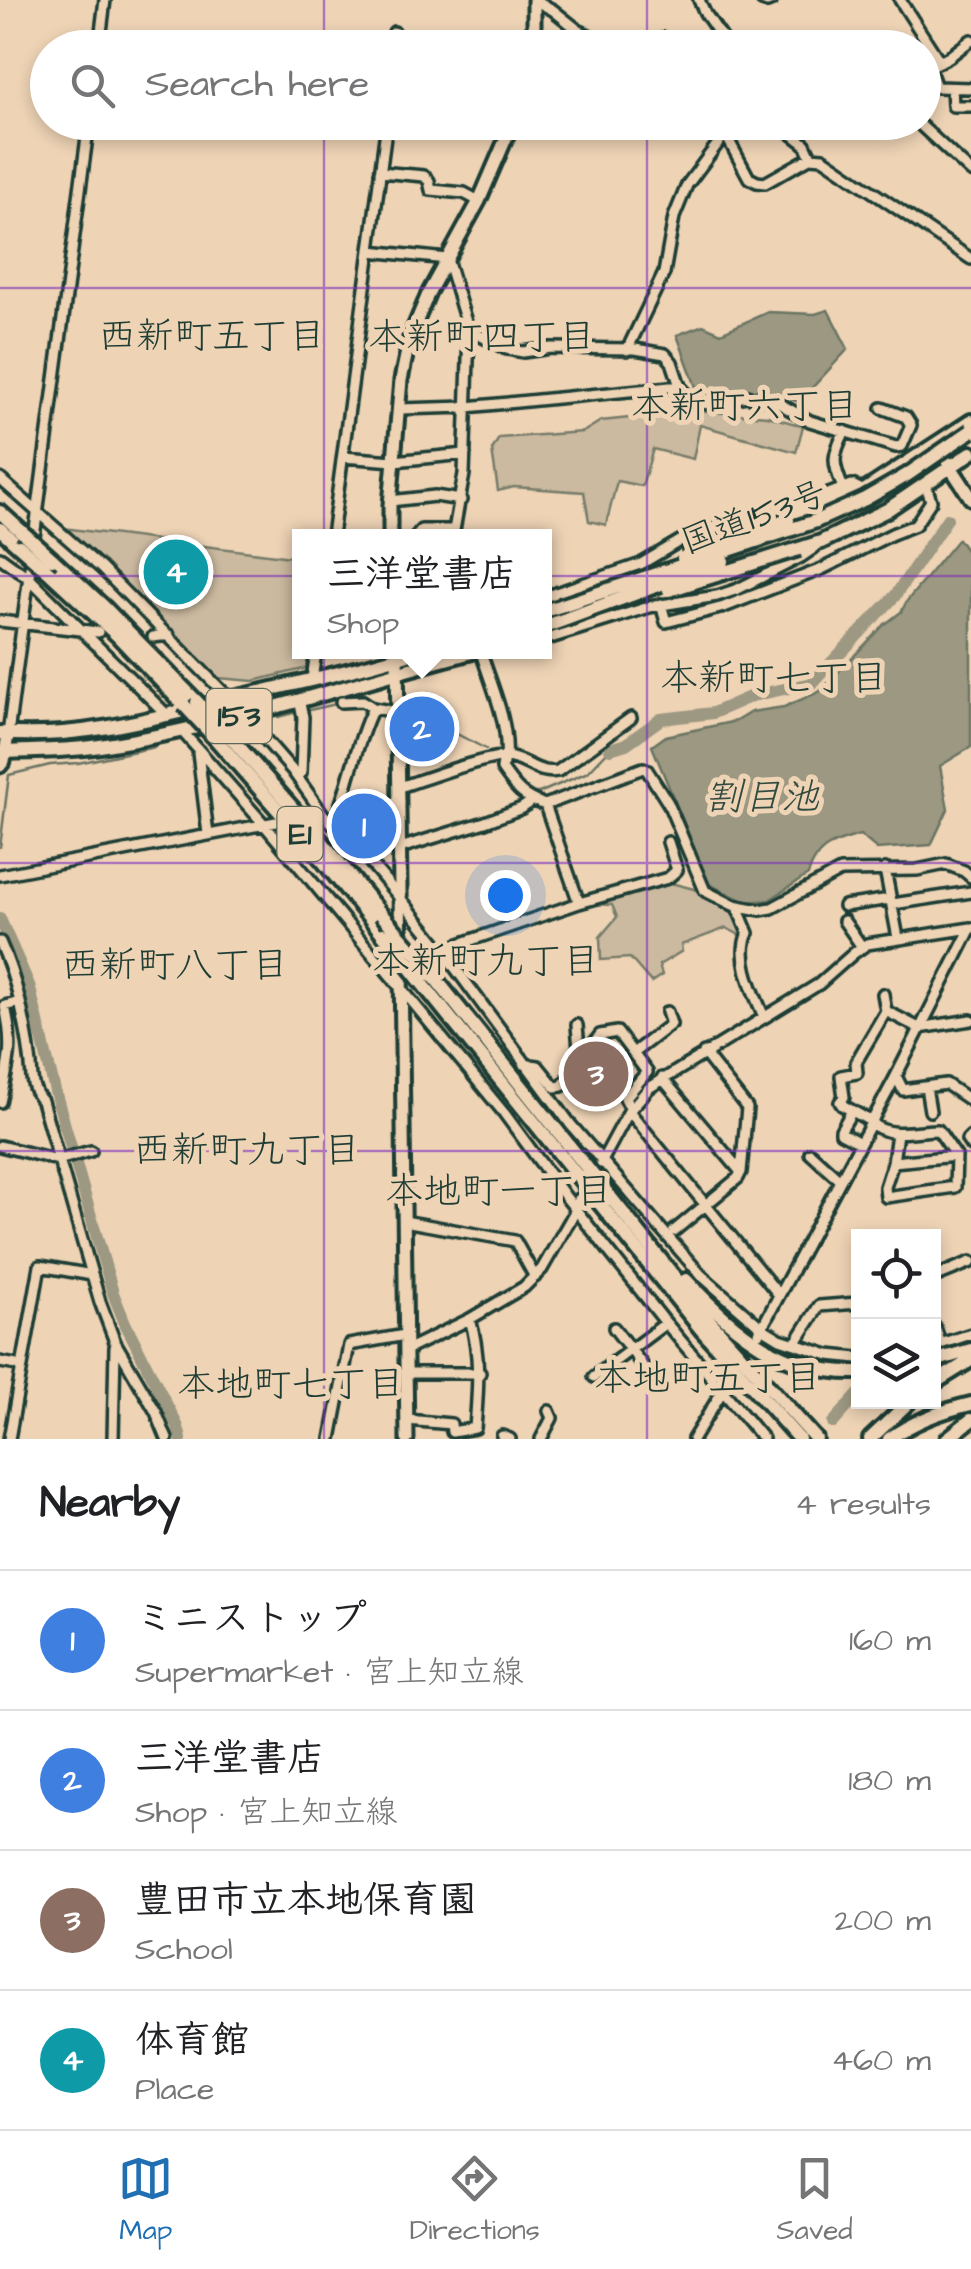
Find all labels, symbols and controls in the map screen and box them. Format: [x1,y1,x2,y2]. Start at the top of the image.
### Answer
search box [30,30,941,140]
icon: search [65,58,120,113]
text: Search here [145,59,369,111]
district label: 西新町五丁目 [98,311,326,363]
district label: 本新町四丁目 [368,312,596,364]
district label: 本新町六丁目 [631,381,859,433]
street label: 国道153号 [674,469,834,567]
popup [292,529,552,659]
pin: 4 [144,534,208,610]
text: 三洋堂書店 [327,549,517,601]
text: Shop [327,601,399,646]
district label: 本新町七丁目 [660,653,888,705]
road number: 153 [206,689,272,743]
pin: 2 [390,692,454,766]
water label: 割目池 [705,772,820,824]
pin: 1 [332,788,396,864]
road number: E1 [278,807,322,861]
your location [480,870,531,921]
district label: 本新町九丁目 [372,936,600,988]
district label: 西新町八丁目 [61,940,289,992]
pin: 3 [564,1036,628,1112]
district label: 西新町九丁目 [133,1125,361,1177]
district label: 本地町一丁目 [385,1166,613,1218]
map controls [851,1229,941,1409]
button: locate [851,1229,941,1319]
button: layers [851,1319,941,1409]
district label: 本地町五丁目 [594,1353,822,1405]
district label: 本地町七丁目 [177,1359,405,1411]
text: Nearby [40,1475,180,1533]
text: 4 results [795,1482,931,1527]
text: ミニストップ [135,1593,367,1645]
text: 1 [70,1618,75,1663]
text: 160 m [849,1618,931,1663]
text: Supermarket · 宮上知立線 [135,1650,523,1695]
text: 三洋堂書店 [135,1733,325,1785]
text: 2 [63,1758,82,1803]
text: 180 m [848,1758,931,1803]
text: Shop · 宮上知立線 [135,1790,397,1835]
text: 豊田市立本地保育園 [135,1875,477,1927]
text: 3 [64,1898,81,1943]
text: 200 m [835,1898,931,1943]
text: School [135,1927,233,1972]
text: 体育館 [135,2015,249,2067]
text: 4 [62,2038,83,2083]
text: 460 m [831,2038,931,2083]
text: Place [135,2067,214,2112]
tab: Map [118,2151,173,2250]
tab: Directions [410,2151,540,2250]
tab: Saved [776,2151,853,2250]

